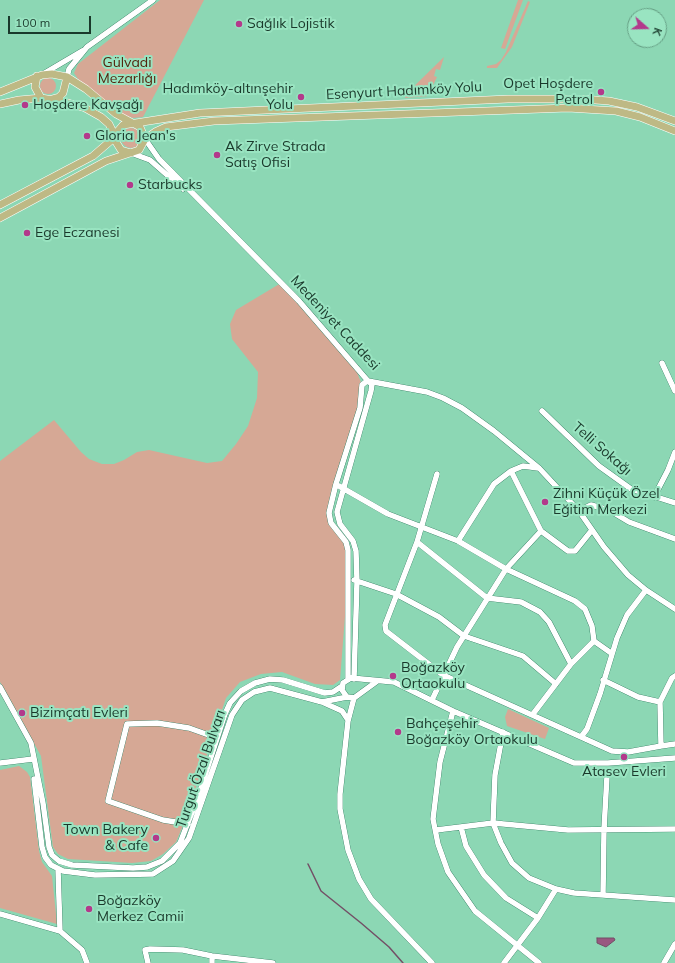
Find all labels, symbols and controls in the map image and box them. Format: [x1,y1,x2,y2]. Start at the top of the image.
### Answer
scale bar [10,8,93,34]
north arrow [627,8,667,48]
text: 100 m [15,15,50,30]
place label: Sağlık Lojistik [247,16,335,32]
marker: Sağlık Lojistik [234,19,244,29]
text: K [650,26,665,38]
park label: Gülvadi Mezarlığı [98,55,156,88]
place label: Opet Hoşdere Petrol [503,76,593,108]
street label: Esenyurt Hadımköy Yolu [326,79,482,103]
place label: Hadımköy-altınşehir Yolu [162,81,293,114]
marker: Opet Hoşdere Petrol [596,87,606,97]
marker: Hadımköy-altınşehir Yolu [296,92,306,102]
place label: Hoşdere Kavşağı [33,97,143,113]
marker: Hoşdere Kavşağı [20,100,30,110]
place label: Gloria Jean's [95,128,176,144]
marker: Gloria Jean's [82,131,92,141]
place label: Ak Zirve Strada Satış Ofisi [225,139,326,172]
marker: Ak Zirve Strada Satış Ofisi [212,150,222,160]
place label: Starbucks [138,177,203,193]
marker: Starbucks [125,180,135,190]
place label: Ege Eczanesi [35,225,120,241]
marker: Ege Eczanesi [22,228,32,238]
street label: Medeniyet Caddesi [287,272,383,374]
street label: Telli Sokağı [569,419,635,479]
place label: Zihni Küçük Özel Eğitim Merkezi [553,486,660,518]
marker: Zihni Küçük Özel Eğitim Merkezi [540,497,550,507]
place label: Boğazköy Ortaokulu [401,660,465,692]
marker: Boğazköy Ortaokulu [388,671,398,681]
place label: Bizimçatı Evleri [30,705,128,721]
marker: Bizimçatı Evleri [17,708,27,718]
street label: Turgut Özal Bulvarı [173,708,229,830]
place label: Bahçeşehir Boğazköy Ortaokulu [406,716,538,748]
marker: Bahçeşehir Boğazköy Ortaokulu [393,727,403,737]
marker: Atasev Evleri [619,752,629,762]
place label: Atasev Evleri [582,764,666,780]
place label: Town Bakery & Cafe [63,822,148,854]
marker: Town Bakery & Cafe [151,833,161,843]
place label: Boğazköy Merkez Camii [97,893,184,926]
marker: Boğazköy Merkez Camii [84,904,94,914]

